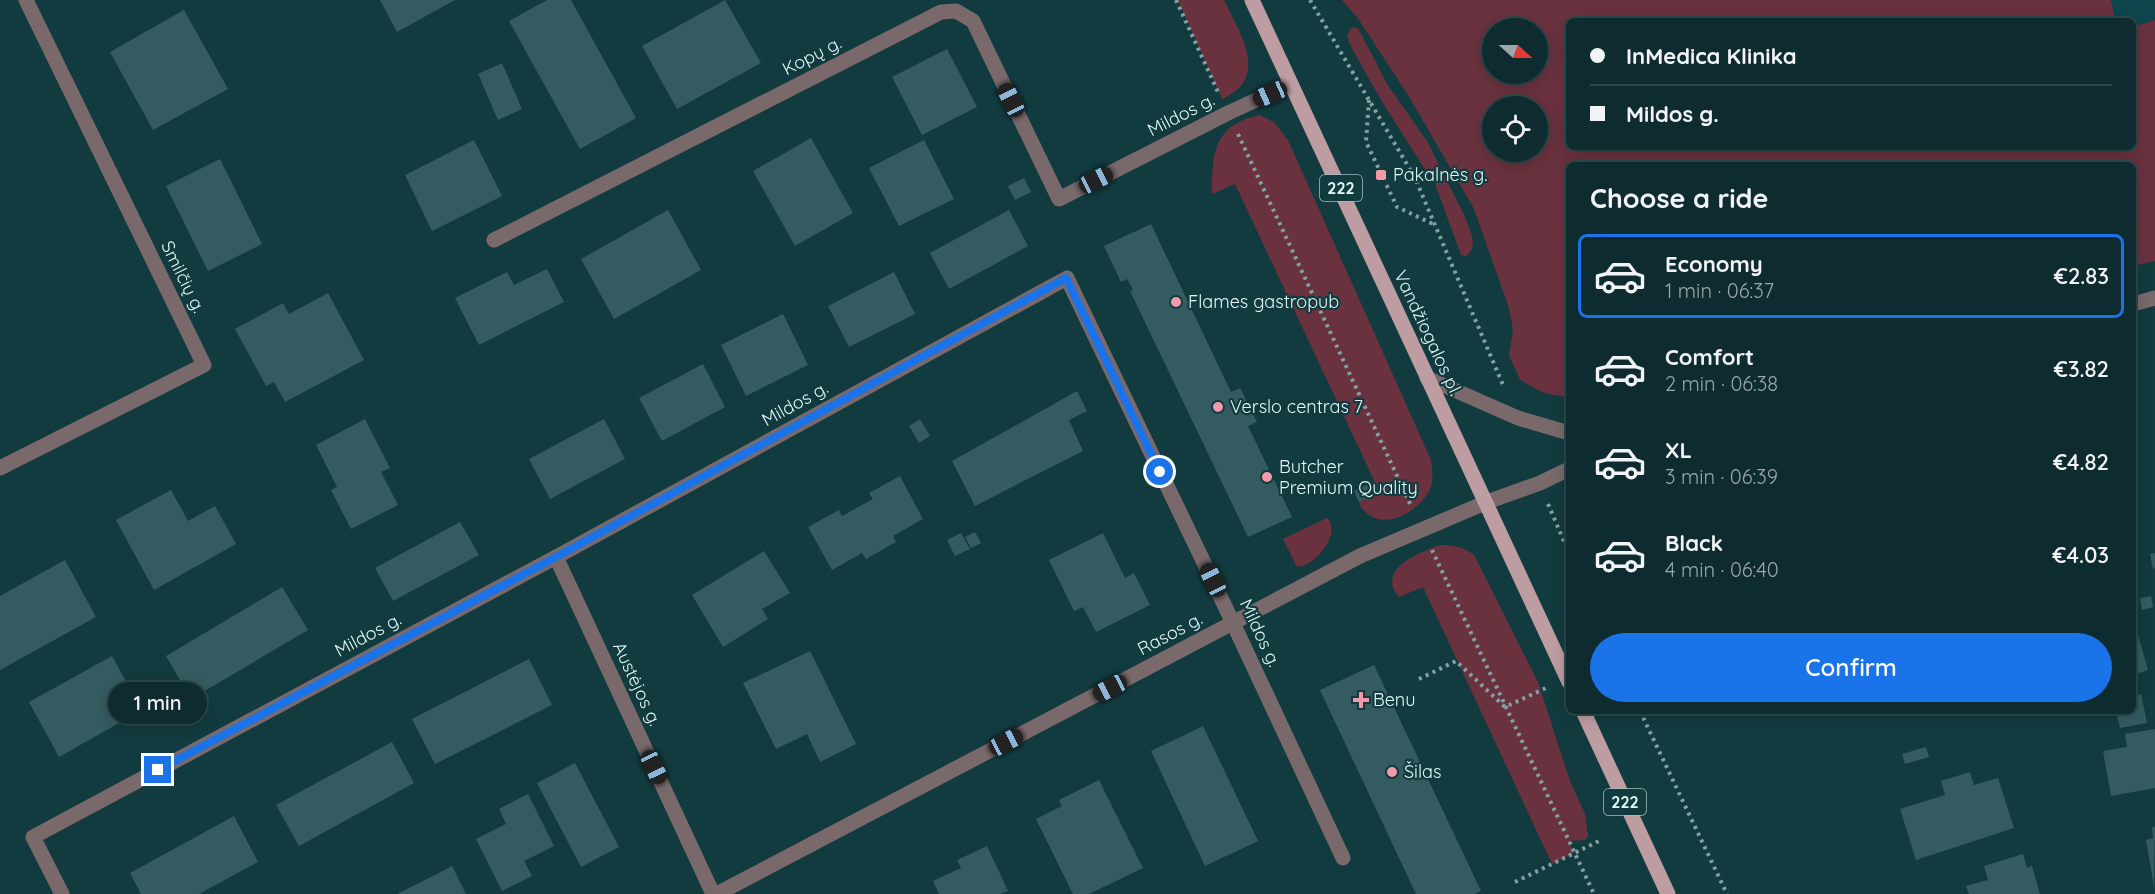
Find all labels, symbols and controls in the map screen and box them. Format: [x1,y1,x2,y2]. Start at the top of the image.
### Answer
north arrow [1482,18,1548,84]
map controls [1482,18,1548,162]
street label: Kopų g. [778,31,845,80]
text: InMedica Klinika [1626,42,1797,70]
car [1250,78,1290,110]
car [995,80,1027,120]
street label: Mildos g. [1143,88,1218,141]
button: locate [1482,96,1548,162]
text: Mildos g. [1626,100,1719,128]
place label: Pakalnės g. [1393,163,1488,186]
car [1076,164,1116,196]
marker: Pakalnės g. [1374,168,1388,182]
road number: 222 [1320,175,1362,201]
text: Choose a ride [1590,181,1768,215]
street label: Smilčių g. [156,237,211,317]
icon: car [1593,249,1647,303]
text: Economy [1665,250,1763,278]
text: €2.83 [2054,262,2109,290]
street label: Vandžiogalos pl. [1389,266,1468,399]
text: 1 min · 06:37 [1665,278,1774,303]
place label: Flames gastropub [1188,290,1339,313]
marker: Flames gastropub [1169,295,1183,309]
icon: car [1593,342,1647,396]
text: Comfort [1665,343,1754,371]
text: €3.82 [2054,355,2109,383]
text: 2 min · 06:38 [1665,371,1778,396]
street label: Mildos g. [758,376,832,431]
place label: Verslo centras 7 [1230,395,1363,418]
marker: Verslo centras 7 [1211,400,1225,414]
icon: car [1593,435,1647,489]
text: XL [1665,436,1692,464]
text: €4.82 [2053,448,2109,476]
place label: Butcher Premium Quality [1279,455,1418,499]
route start [1146,458,1173,485]
text: 3 min · 06:39 [1665,464,1778,489]
marker: Butcher Premium Quality [1260,470,1274,484]
icon: car [1593,528,1647,582]
text: Black [1665,529,1723,557]
text: €4.03 [2052,541,2109,569]
text: 4 min · 06:40 [1665,557,1779,582]
car [1197,560,1229,600]
street label: Mildos g. [1235,595,1286,670]
street label: Mildos g. [330,607,405,662]
street label: Rasos g. [1133,607,1206,660]
button: Confirm [1590,633,2112,702]
street label: Austėjos g. [608,638,667,729]
car [1090,672,1130,704]
callout: 1 min [108,683,207,725]
place label: Benu [1373,688,1416,711]
text: 1 min [134,690,181,715]
marker: Benu [1354,693,1368,707]
car [986,726,1026,758]
car [638,747,670,787]
route end [144,756,171,783]
place label: Šilas [1404,760,1441,783]
marker: Šilas [1385,765,1399,779]
road number: 222 [1604,789,1646,815]

